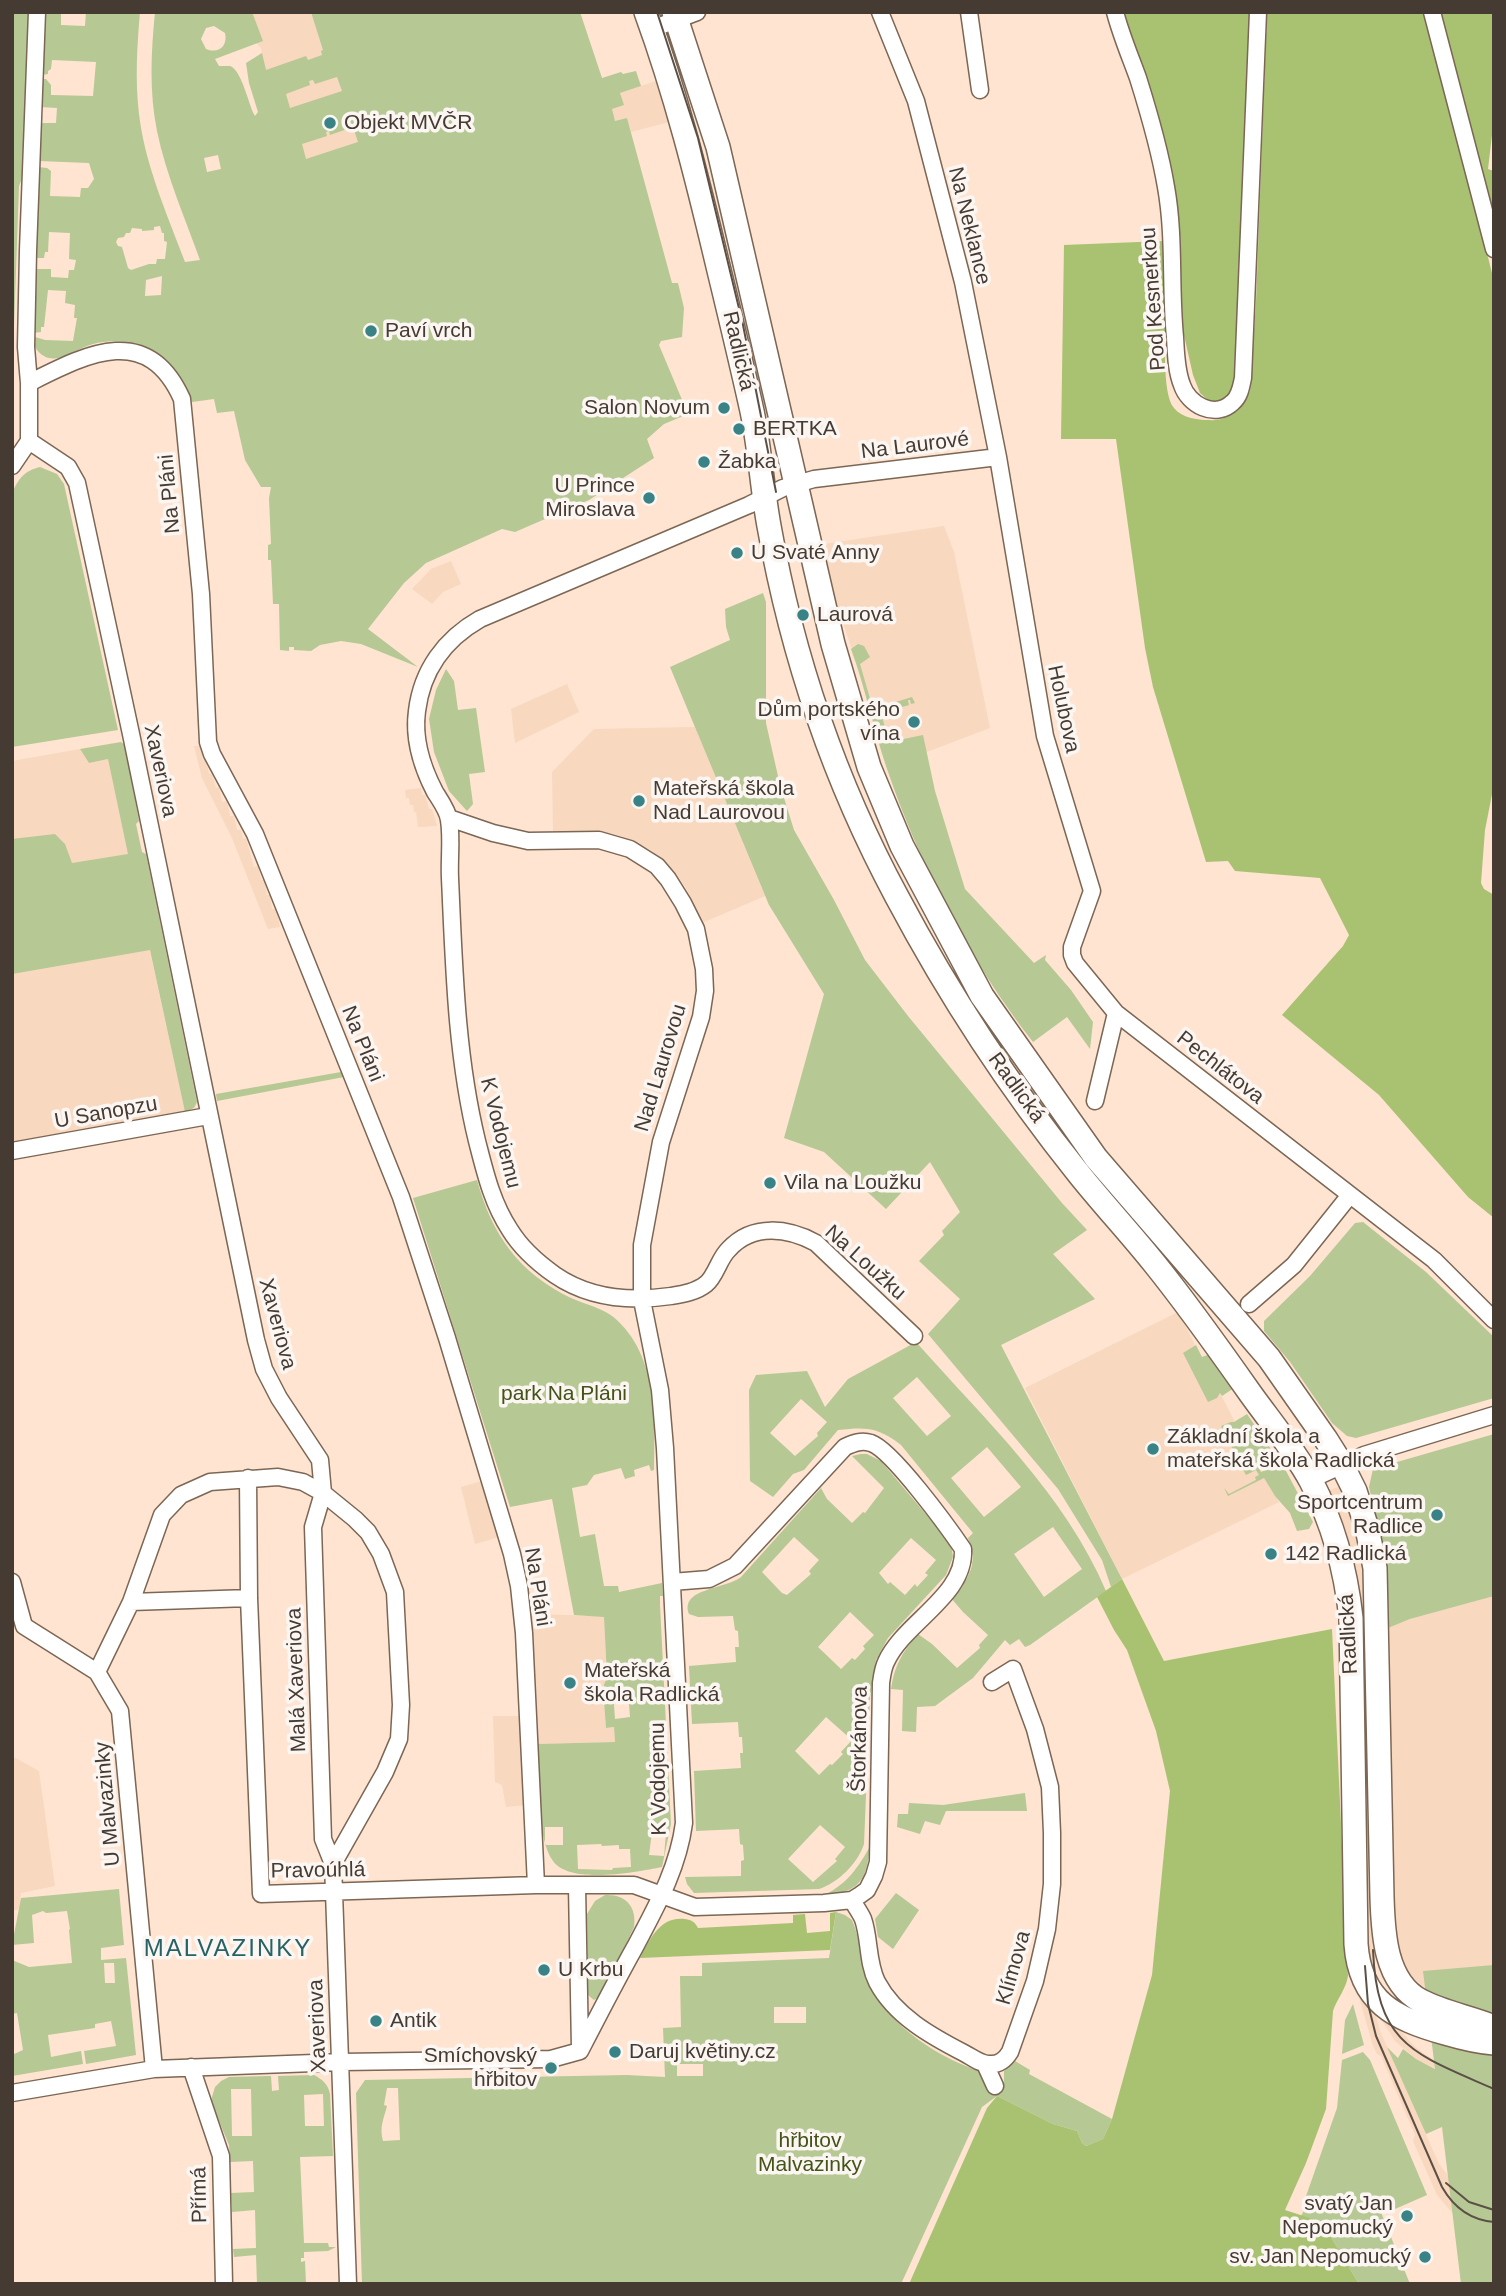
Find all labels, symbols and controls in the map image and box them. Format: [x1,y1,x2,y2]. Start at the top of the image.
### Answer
place label: Objekt MVČR [344,110,472,136]
marker: Objekt MVČR [322,115,338,131]
street label: Na Neklance [942,165,996,287]
street label: Pod Kesnerkou [1136,226,1172,372]
street label: Radlická [717,309,759,393]
place label: Paví vrch [385,318,473,344]
marker: Paví vrch [363,323,379,339]
place label: Salon Novum [584,395,710,421]
marker: Salon Novum [716,400,732,416]
place label: BERTKA [753,416,837,442]
marker: BERTKA [731,421,747,437]
street label: Na Laurové [860,427,970,465]
place label: Žabka [718,449,776,475]
street label: Na Pláni [154,453,186,535]
marker: Žabka [696,454,712,470]
place label: U Prince Miroslava [545,473,635,523]
marker: U Prince Miroslava [641,490,657,506]
place label: U Svaté Anny [751,540,879,566]
marker: U Svaté Anny [729,545,745,561]
place label: Laurová [817,602,893,628]
marker: Laurová [795,607,811,623]
street label: Holubova [1041,663,1085,755]
place label: Dům portského vína [758,697,900,747]
marker: Dům portského vína [906,714,922,730]
street label: Xaveriova [138,723,182,819]
place label: Mateřská škola Nad Laurovou [653,776,794,826]
marker: Mateřská škola Nad Laurovou [631,793,647,809]
street label: Nad Laurovou [630,1001,692,1135]
street label: Na Pláni [335,1002,389,1086]
street label: Pechlátova [1171,1026,1269,1110]
street label: Radlická [982,1048,1050,1128]
street label: K Vodojemu [474,1075,526,1191]
street label: U Sanopzu [53,1092,159,1134]
place label: Vila na Loužku [784,1170,921,1196]
marker: Vila na Loužku [762,1175,778,1191]
street label: Na Loužku [819,1220,911,1306]
street label: Xaveriova [253,1276,301,1372]
park label: park Na Pláni [501,1381,627,1407]
place label: Základní škola a mateřská škola Radlická [1167,1424,1395,1474]
marker: Základní škola a mateřská škola Radlická [1145,1441,1161,1457]
place label: Sportcentrum Radlice [1297,1490,1423,1540]
marker: Sportcentrum Radlice [1429,1507,1445,1523]
place label: 142 Radlická [1285,1541,1406,1567]
street label: Na Pláni [518,1546,556,1628]
marker: 142 Radlická [1263,1546,1279,1562]
street label: Radlická [1334,1593,1364,1675]
street label: Malá Xaveriova [282,1607,312,1753]
place label: Mateřská škola Radlická [584,1658,719,1708]
marker: Mateřská škola Radlická [562,1675,578,1691]
street label: Štorkánova [846,1686,874,1792]
street label: K Vodojemu [645,1722,673,1836]
street label: U Malvazinky [90,1741,126,1867]
street label: Pravoúhlá [271,1858,365,1884]
street label: Klímova [991,1928,1037,2008]
district label: MALVAZINKY [145,1935,311,1963]
place label: U Krbu [558,1957,623,1983]
marker: U Krbu [536,1962,552,1978]
street label: Xaveriova [304,1979,332,2073]
place label: Antik [390,2008,437,2034]
marker: Antik [368,2013,384,2029]
place label: Daruj květiny.cz [629,2039,776,2065]
place label: Smíchovský hřbitov [424,2043,537,2093]
marker: Daruj květiny.cz [607,2044,623,2060]
marker: Smíchovský hřbitov [543,2060,559,2076]
park label: hřbitov Malvazinky [758,2128,862,2178]
street label: Přímá [187,2167,213,2223]
place label: svatý Jan Nepomucký [1282,2191,1393,2241]
marker: svatý Jan Nepomucký [1399,2208,1415,2224]
place label: sv. Jan Nepomucký [1229,2244,1411,2270]
marker: sv. Jan Nepomucký [1417,2249,1433,2265]

